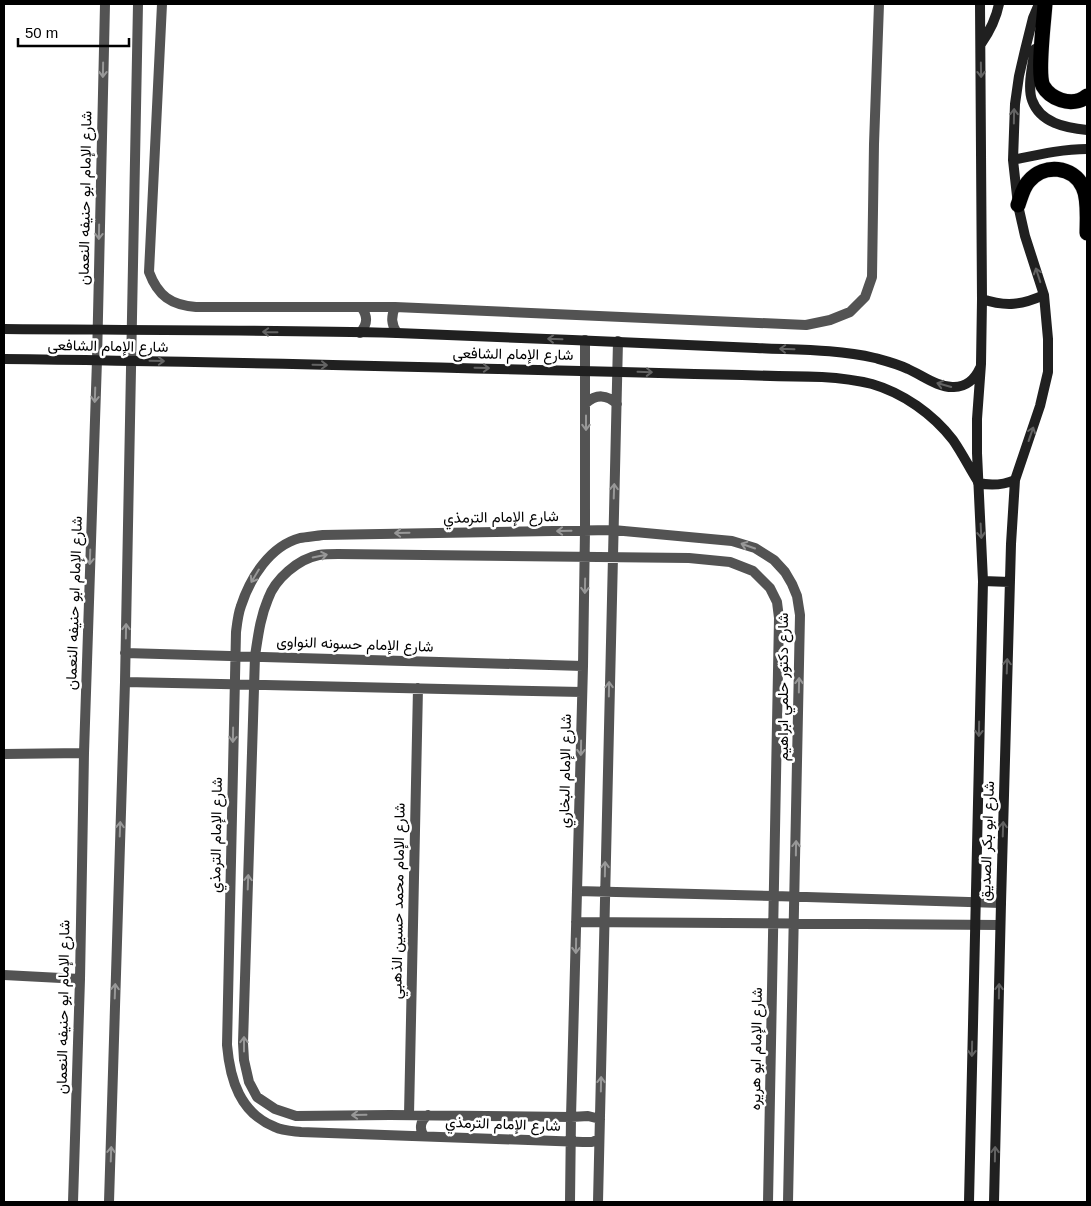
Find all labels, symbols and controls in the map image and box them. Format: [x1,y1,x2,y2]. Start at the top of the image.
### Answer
scale bar [18,15,129,47]
text: 50 m [25,24,58,41]
one-way arrow [99,62,108,78]
one-way arrow [976,62,986,78]
one-way arrow [1010,108,1019,124]
street label: شارع الإمام ابو حنيفه النعمان [74,111,98,285]
one-way arrow [94,224,104,240]
one-way arrow [1032,267,1042,283]
one-way arrow [263,327,279,337]
one-way arrow [547,334,563,343]
street label: شارع الإمام الشافعى [47,336,169,358]
street label: شارع الإمام الشافعى [452,344,574,366]
one-way arrow [780,345,796,354]
one-way arrow [149,356,165,366]
one-way arrow [312,360,328,370]
one-way arrow [474,364,490,373]
one-way arrow [636,367,653,377]
one-way arrow [936,380,952,389]
one-way arrow [91,387,100,403]
one-way arrow [581,415,591,431]
one-way arrow [1027,427,1036,442]
one-way arrow [610,483,619,499]
street label: شارع الإمام الترمذي [443,507,559,531]
street label: شارع الإمام ابو حنيفه النعمان [62,515,88,690]
one-way arrow [976,523,985,539]
one-way arrow [557,526,573,535]
one-way arrow [394,529,410,538]
one-way arrow [741,541,756,550]
one-way arrow [85,549,95,565]
one-way arrow [311,551,327,560]
one-way arrow [249,568,259,582]
one-way arrow [580,578,590,594]
street label: شارع دكتور حلمي ابراهيم [774,613,796,761]
one-way arrow [121,623,131,640]
street label: شارع الإمام حسونه النواوى [276,632,434,658]
one-way arrow [1002,658,1012,674]
one-way arrow [794,678,804,694]
one-way arrow [605,681,614,697]
street label: شارع الإمام البخاري [555,714,579,828]
one-way arrow [975,721,984,737]
one-way arrow [229,726,238,742]
one-way arrow [576,740,586,756]
street label: شارع الإمام الترمذي [206,777,230,893]
street label: شارع ابو بكر الصديق [976,781,1000,901]
street label: شارع الإمام محمد حسين الذهبي [387,802,413,999]
one-way arrow [116,821,125,837]
one-way arrow [998,821,1008,837]
one-way arrow [791,840,801,856]
one-way arrow [600,861,610,877]
one-way arrow [244,874,253,890]
street label: شارع الإمام ابو حنيفه النعمان [52,920,76,1094]
one-way arrow [571,938,580,954]
one-way arrow [111,983,120,999]
one-way arrow [994,983,1004,1000]
street label: شارع الإمام ابو هريره [746,987,768,1111]
one-way arrow [239,1036,249,1052]
one-way arrow [967,1040,977,1057]
one-way arrow [596,1076,606,1092]
one-way arrow [352,1110,368,1120]
street label: شارع الإمام الترمذي [445,1113,561,1139]
one-way arrow [106,1146,115,1162]
one-way arrow [990,1146,1000,1162]

